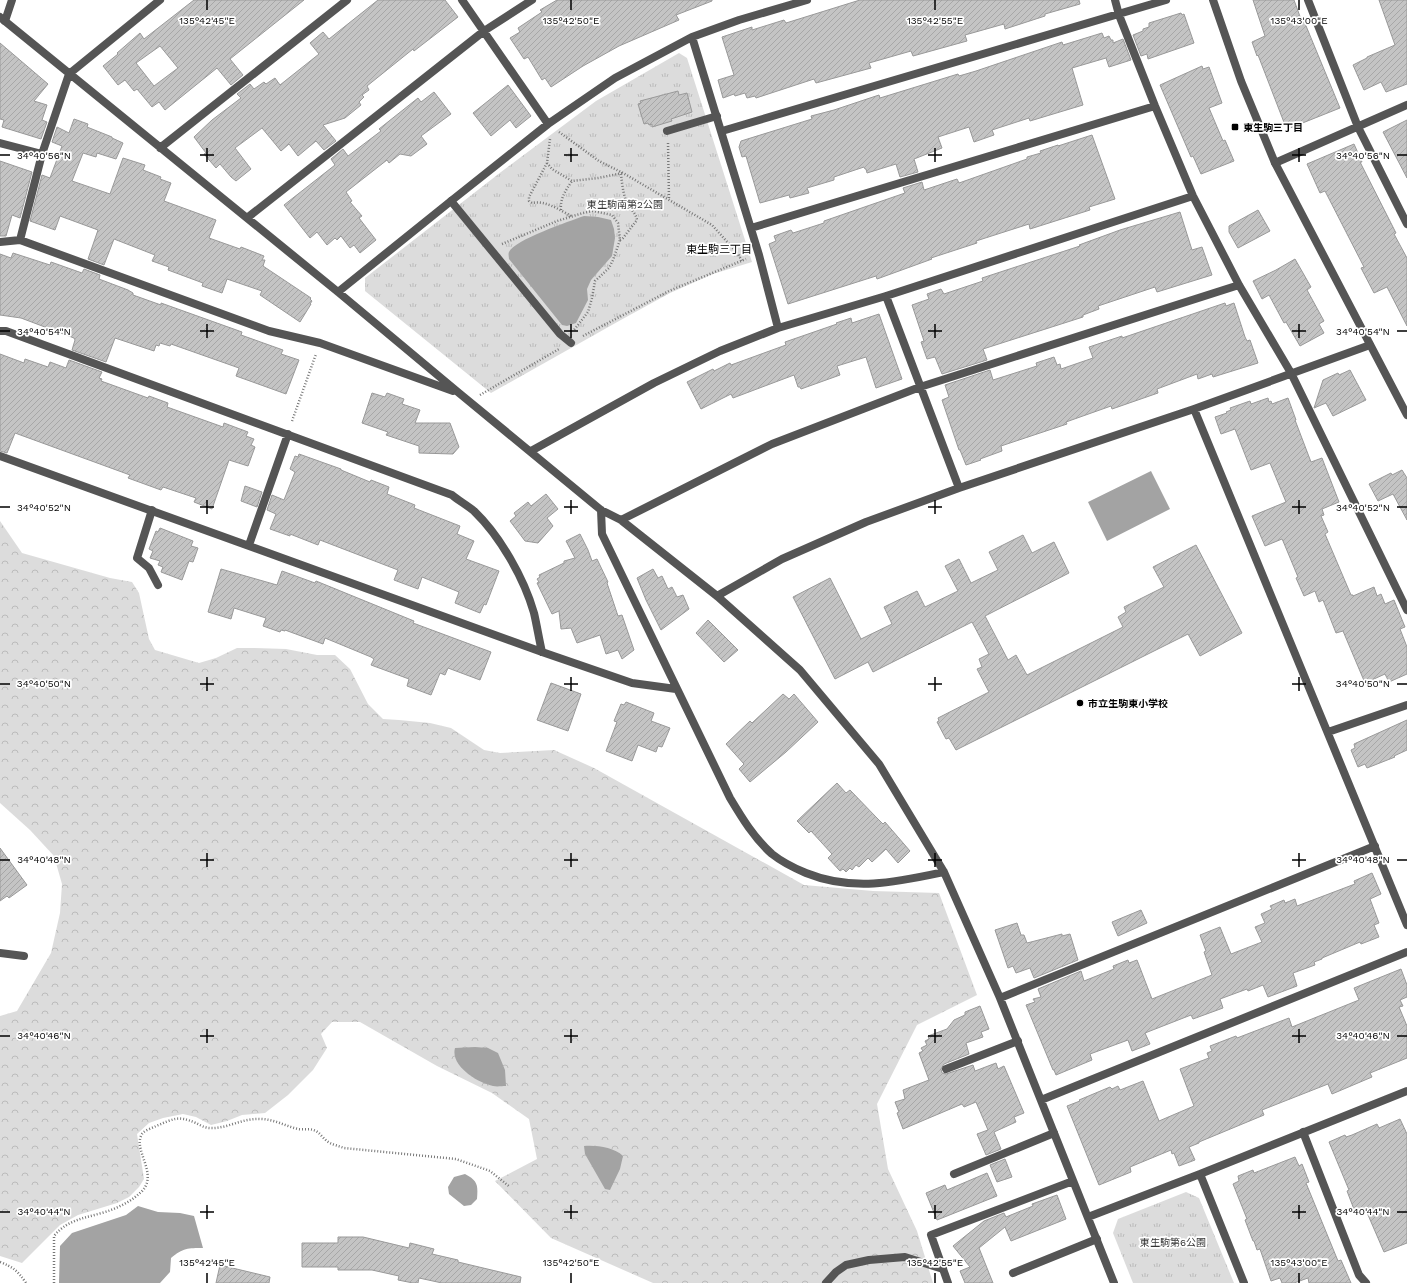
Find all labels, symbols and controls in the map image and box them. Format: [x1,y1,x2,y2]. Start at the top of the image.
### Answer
text: 135°42'45"E [179,15,235,26]
text: 135°42'50"E [543,15,599,26]
text: 135°42'55"E [907,15,963,26]
text: 135°43'00"E [1270,15,1328,26]
marker: 東生駒三丁目 [1230,122,1240,132]
place label: 東生駒三丁目 [1243,122,1303,133]
text: 34°40'56"N [17,150,71,161]
text: 34°40'56"N [1336,150,1390,161]
park label: 東生駒南第2公園 [587,199,663,210]
district label: 東生駒三丁目 [686,243,752,256]
text: 34°40'54"N [17,326,71,337]
text: 34°40'54"N [1336,326,1390,337]
text: 34°40'52"N [17,502,71,513]
text: 34°40'52"N [1336,502,1390,513]
text: 34°40'50"N [17,678,71,689]
text: 34°40'50"N [1336,678,1390,689]
marker: 市立生駒東小学校 [1075,698,1085,708]
place label: 市立生駒東小学校 [1088,698,1168,709]
text: 34°40'48"N [17,854,71,865]
text: 34°40'48"N [1336,854,1390,865]
text: 34°40'46"N [17,1030,71,1041]
text: 34°40'46"N [1336,1030,1390,1041]
text: 34°40'44"N [17,1206,71,1217]
text: 34°40'44"N [1336,1206,1390,1217]
park label: 東生駒第6公園 [1140,1237,1206,1248]
text: 135°42'45"E [179,1257,235,1268]
text: 135°42'50"E [543,1257,599,1268]
text: 135°42'55"E [907,1257,963,1268]
text: 135°43'00"E [1270,1257,1328,1268]

